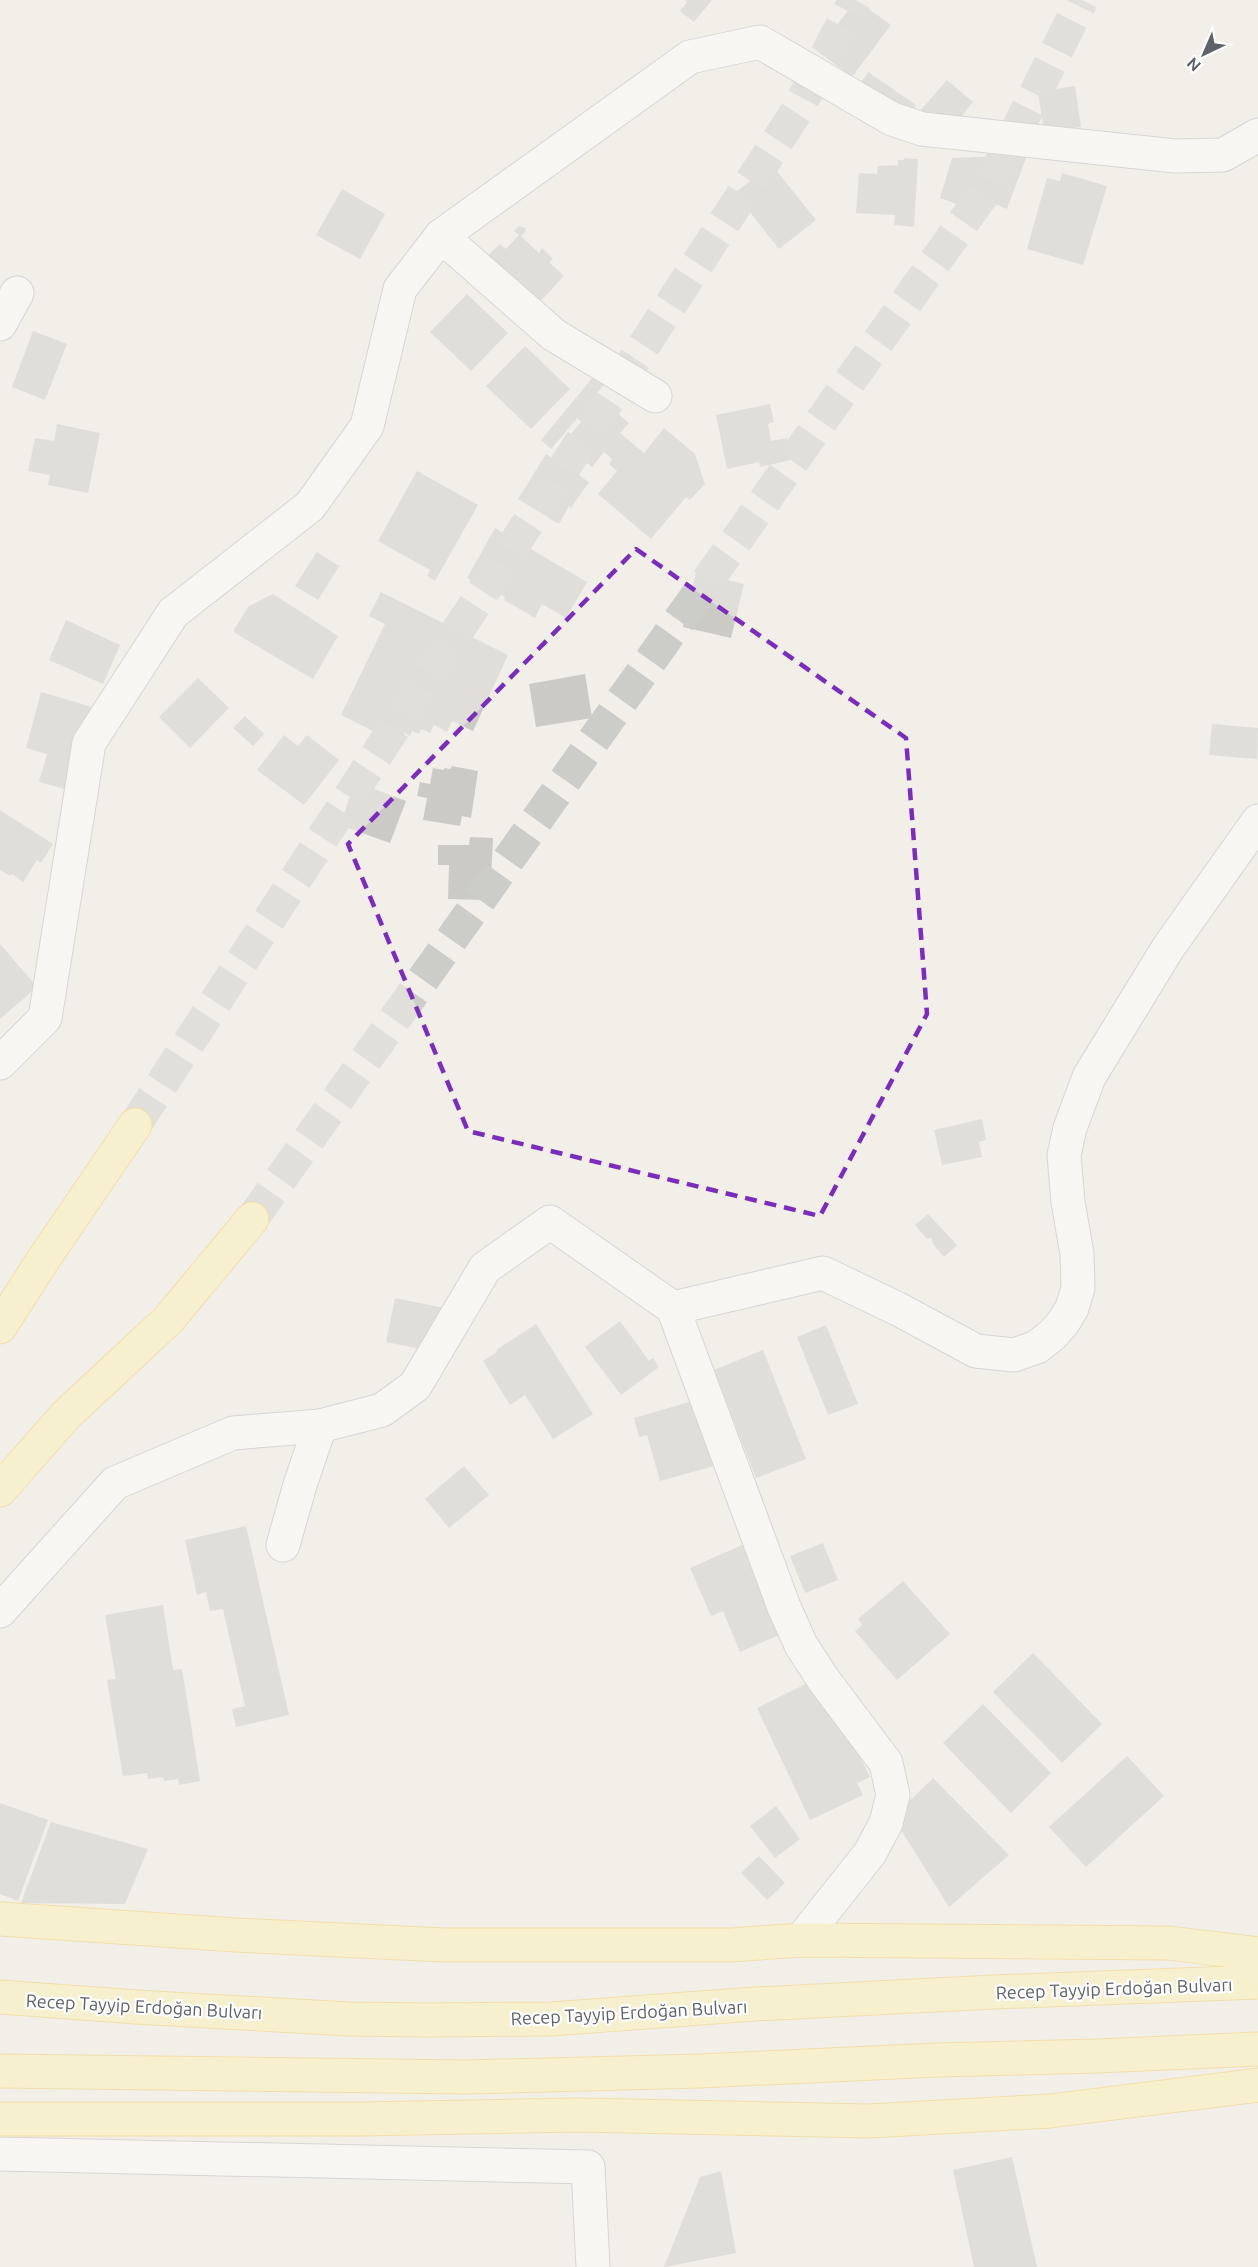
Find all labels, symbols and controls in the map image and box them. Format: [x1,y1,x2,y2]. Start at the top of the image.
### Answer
north arrow [1174,24,1234,84]
text: N [1183,54,1204,75]
street label: Recep Tayyip Erdoğan Bulvarı [995,1974,1233,2002]
street label: Recep Tayyip Erdoğan Bulvarı [25,1990,263,2022]
street label: Recep Tayyip Erdoğan Bulvarı [510,1996,748,2028]

